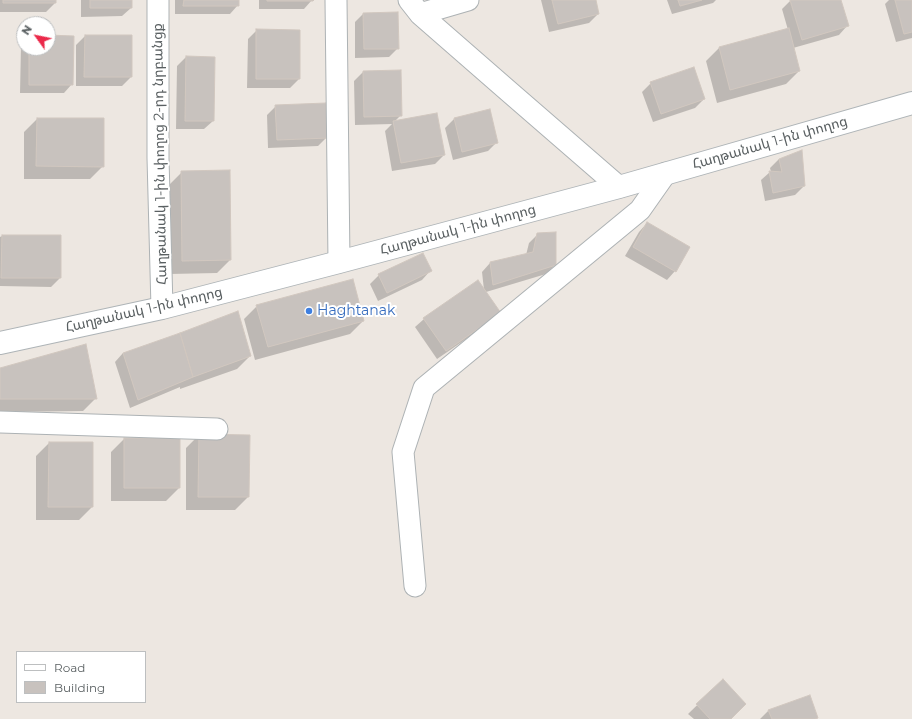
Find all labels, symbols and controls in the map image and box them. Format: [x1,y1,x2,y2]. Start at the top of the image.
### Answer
north arrow [16,16,56,56]
text: N [18,22,35,38]
street label: Հաղթանակ 1-ին փողոց 2-րդ նրբանցք [149,23,171,285]
street label: Հաղթանակ 1-ին փողոց [690,113,850,173]
street label: Հաղթանակ 1-ին փողոց [378,201,538,259]
street label: Հաղթանակ 1-ին փողոց [64,284,224,336]
place label: Haghtanak [317,303,395,319]
marker: Haghtanak [304,306,314,316]
legend [16,651,146,703]
text: Road [54,660,85,675]
text: Building [54,680,105,695]

